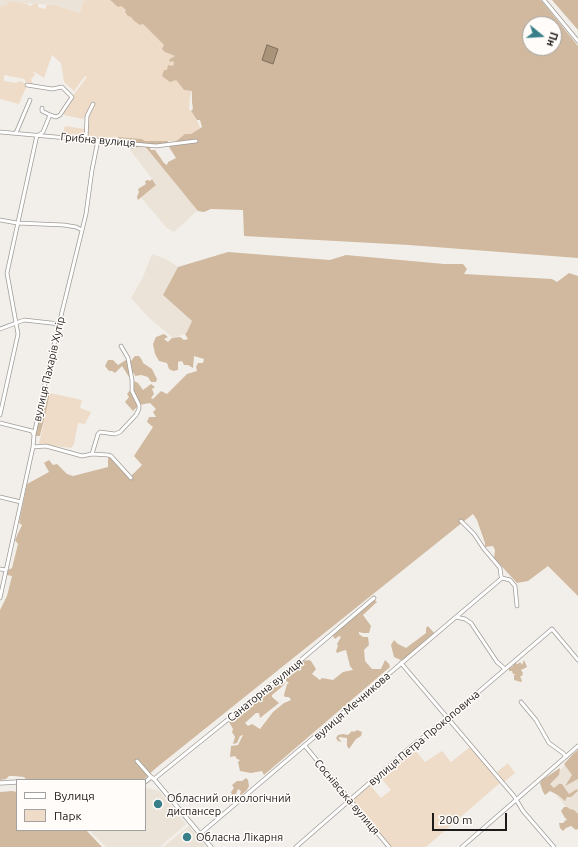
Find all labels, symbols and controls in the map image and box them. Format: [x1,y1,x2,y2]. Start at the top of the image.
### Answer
north arrow [522,16,562,56]
text: Пн [545,31,560,48]
street label: Грибна вулиця [60,130,136,150]
street label: вулиця Пахарів Хутір [30,315,68,423]
street label: Санаторна вулиця [225,656,305,724]
street label: вулиця Мечникова [311,669,393,743]
street label: вулиця Петра Прокоповича [366,688,482,788]
street label: Соснівська вулиця [312,757,382,837]
legend [16,779,146,831]
text: Вулиця [54,789,95,802]
place label: Обласний онкологічний диспансер [167,791,291,817]
marker: Обласний онкологічний диспансер [152,798,164,810]
scale bar [434,805,509,831]
text: Парк [54,809,82,822]
text: 200 m [439,813,472,826]
place label: Обласна Лікарня [196,830,283,844]
marker: Обласна Лікарня [181,831,193,843]

